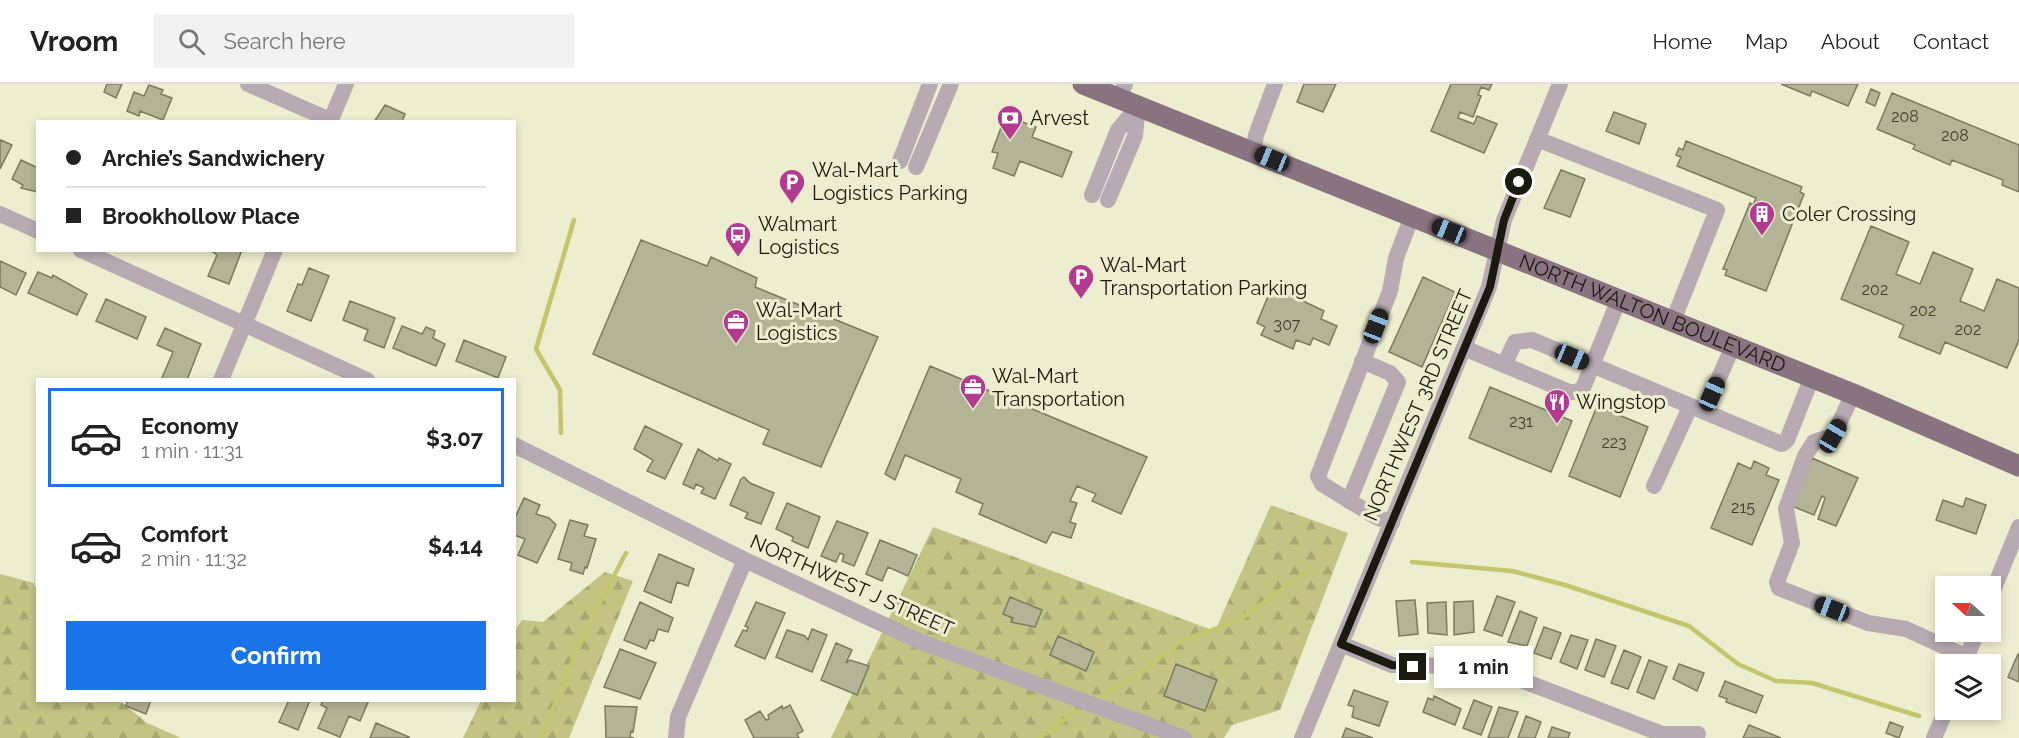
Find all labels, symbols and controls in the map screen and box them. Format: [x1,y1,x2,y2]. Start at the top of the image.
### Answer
search box [154,14,574,68]
text: Vroom [30,25,118,58]
icon: search [175,25,208,58]
text: Search here [223,28,346,54]
text: Home [1653,29,1712,54]
text: Map [1745,29,1788,54]
text: About [1821,29,1880,54]
text: Contact [1913,29,1989,54]
bank icon: Arvest [995,103,1025,141]
place label: Arvest [1030,106,1089,130]
house number: 208 [1891,107,1919,126]
house number: 208 [1941,126,1969,145]
car [1252,144,1292,174]
text: Archie’s Sandwichery [102,145,325,171]
place label: Wal-Mart Logistics Parking [812,158,968,205]
parking icon: Wal-Mart Logistics Parking [777,167,807,205]
route start [1505,168,1532,195]
building icon: Coler Crossing [1747,199,1777,237]
place label: Coler Crossing [1782,202,1916,226]
text: Brookhollow Place [102,203,300,229]
place label: Walmart Logistics [758,212,839,259]
car [1429,216,1469,246]
bus stop icon: Walmart Logistics [723,220,753,258]
street label: NORTH WALTON BOULEVARD [1516,249,1789,378]
place label: Wal-Mart Transportation Parking [1100,253,1307,300]
parking icon: Wal-Mart Transportation Parking [1066,262,1096,300]
house number: 202 [1862,280,1888,299]
street label: NORTHWEST 3RD STREET [1358,286,1478,524]
place label: Wal-Mart Logistics [756,298,843,345]
house number: 202 [1910,301,1936,320]
car [1361,306,1391,346]
office icon: Wal-Mart Logistics [721,307,751,345]
house number: 307 [1274,315,1301,334]
house number: 202 [1955,320,1981,339]
car [1552,342,1592,372]
place label: Wal-Mart Transportation [992,364,1125,411]
office icon: Wal-Mart Transportation [958,372,988,410]
car [1696,374,1728,414]
restaurant icon: Wingstop [1542,387,1572,425]
place label: Wingstop [1576,390,1666,414]
icon: car [69,411,123,465]
house number: 231 [1509,412,1533,431]
text: Economy [141,413,239,439]
car [1816,416,1850,456]
text: $3.07 [426,425,483,451]
house number: 223 [1601,433,1627,452]
text: 1 min · 11:31 [141,439,243,463]
house number: 215 [1731,498,1755,517]
icon: car [69,519,123,573]
text: Comfort [141,521,228,547]
street label: NORTHWEST J STREET [747,529,957,641]
text: $4.14 [428,533,483,559]
text: 2 min · 11:32 [141,547,247,571]
north arrow [1935,576,2001,642]
map controls [1935,576,2001,720]
car [1812,594,1852,624]
button: Confirm [66,621,486,690]
callout: 1 min [1434,646,1533,688]
route end [1399,653,1426,680]
button: layers [1935,654,2001,720]
text: 1 min [1458,655,1509,679]

